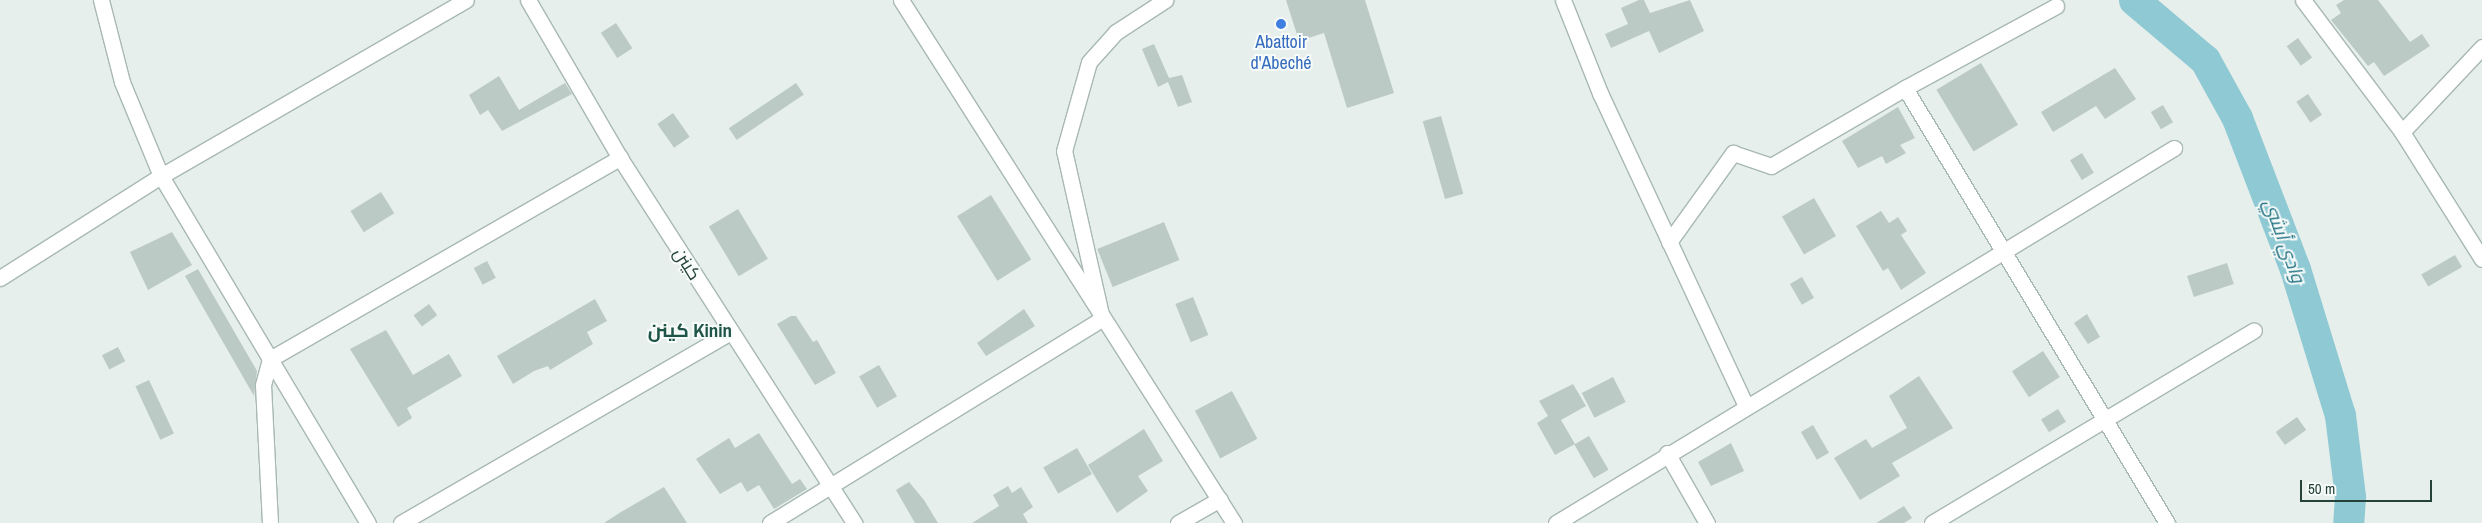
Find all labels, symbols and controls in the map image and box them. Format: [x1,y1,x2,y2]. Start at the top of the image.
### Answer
marker: Abattoir d'Abeché [1275,18,1287,30]
place label: Abattoir d'Abeché [1250,32,1312,74]
water label: وادي أبشي [2258,196,2310,286]
street label: كينن [669,244,705,284]
district label: كينن Kinin [648,320,732,342]
scale bar [2302,470,2434,502]
text: 50 m [2308,478,2335,499]

